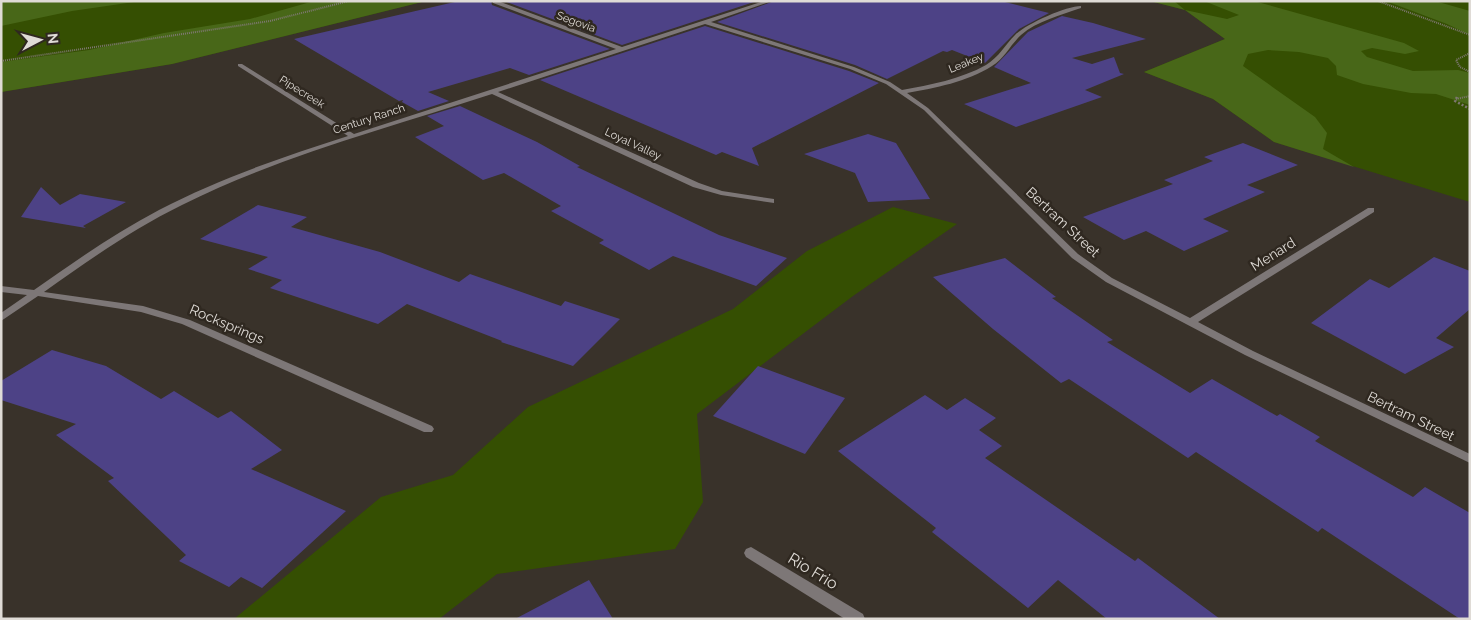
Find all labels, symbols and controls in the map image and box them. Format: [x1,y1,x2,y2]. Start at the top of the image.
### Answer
street label: Segovia [555,9,597,35]
north arrow [15,15,65,65]
text: N [44,32,61,45]
street label: Leakey [947,50,985,76]
street label: Pipecreek [277,73,327,111]
street label: Century Ranch [331,101,407,137]
street label: Loyal Valley [603,125,663,163]
street label: Bertram Street [1023,184,1103,260]
street label: Menard [1248,234,1298,274]
street label: Rocksprings [187,301,267,347]
street label: Bertram Street [1365,388,1457,444]
street label: Rio Frio [785,549,841,593]

